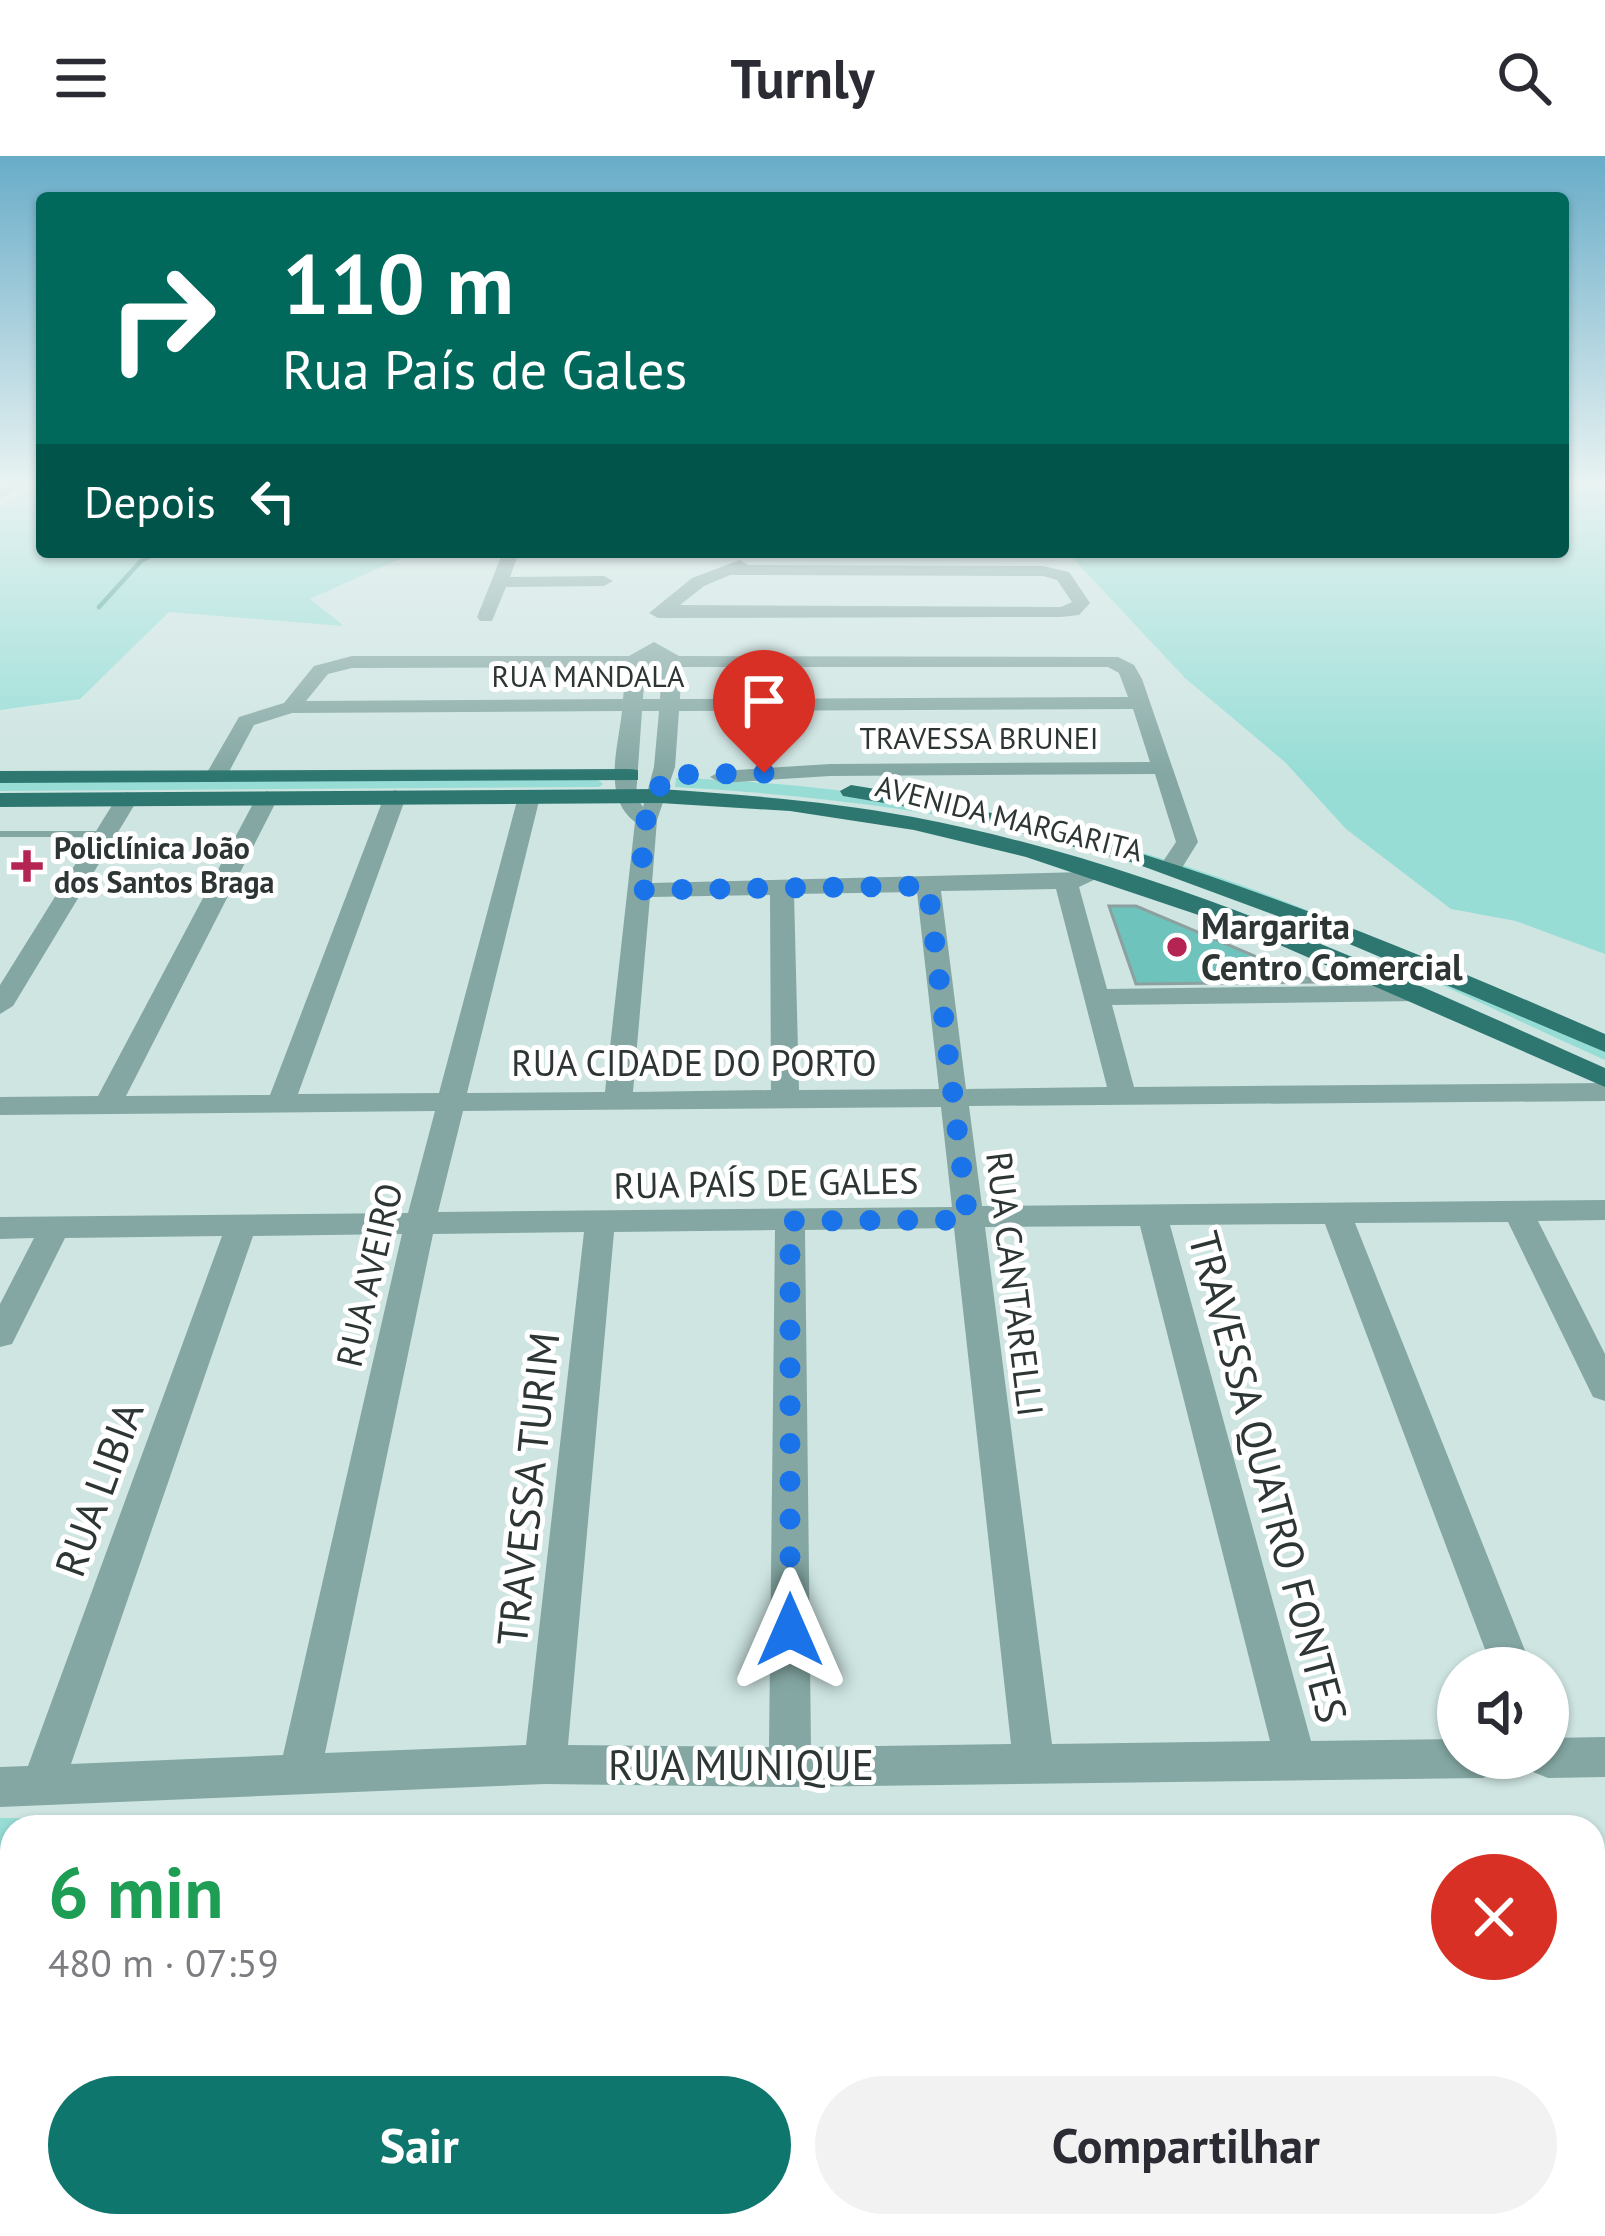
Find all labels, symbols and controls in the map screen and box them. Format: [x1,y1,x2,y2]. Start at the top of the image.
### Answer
text: Turnly [730,43,875,113]
icon: menu [48,45,114,111]
icon: search [1491,45,1557,111]
text: 110 m [282,228,514,337]
icon: right [84,240,240,396]
text: Rua País de Gales [282,334,687,404]
icon: left [240,468,306,534]
text: Depois [84,472,216,530]
pin [713,650,815,773]
street label: RUA MANDALA [492,656,685,695]
icon: arrive [731,668,797,734]
street label: TRAVESSA BRUNEI [859,718,1099,757]
street label: AVENIDA MARGARITA [872,765,1147,870]
place label: Policlínica João dos Santos Braga [54,828,274,901]
marker: Policlínica João dos Santos Braga [11,850,43,882]
place label: Margarita Centro Comercial [1201,902,1463,990]
marker: Margarita Centro Comercial [1164,934,1190,960]
street label: RUA CIDADE DO PORTO [511,1039,877,1086]
street label: RUA CANTARELLI [976,1149,1055,1419]
street label: RUA PAÍS DE GALES [613,1156,919,1209]
street label: RUA AVEIRO [325,1178,412,1371]
street label: TRAVESSA QUATRO FONTES [1176,1225,1361,1728]
street label: TRAVESSA TURIM [484,1330,571,1648]
street label: RUA LIBIA [42,1394,156,1584]
position arrow [727,1567,853,1693]
map controls [1437,1647,1569,1779]
button: sound [1437,1647,1569,1779]
street label: RUA MUNIQUE [608,1737,874,1792]
text: 6 min [48,1845,224,1938]
button: close [1431,1854,1557,1980]
text: 480 m · 07:59 [48,1937,279,1988]
button: Sair [48,2076,791,2214]
button: Compartilhar [815,2076,1557,2214]

